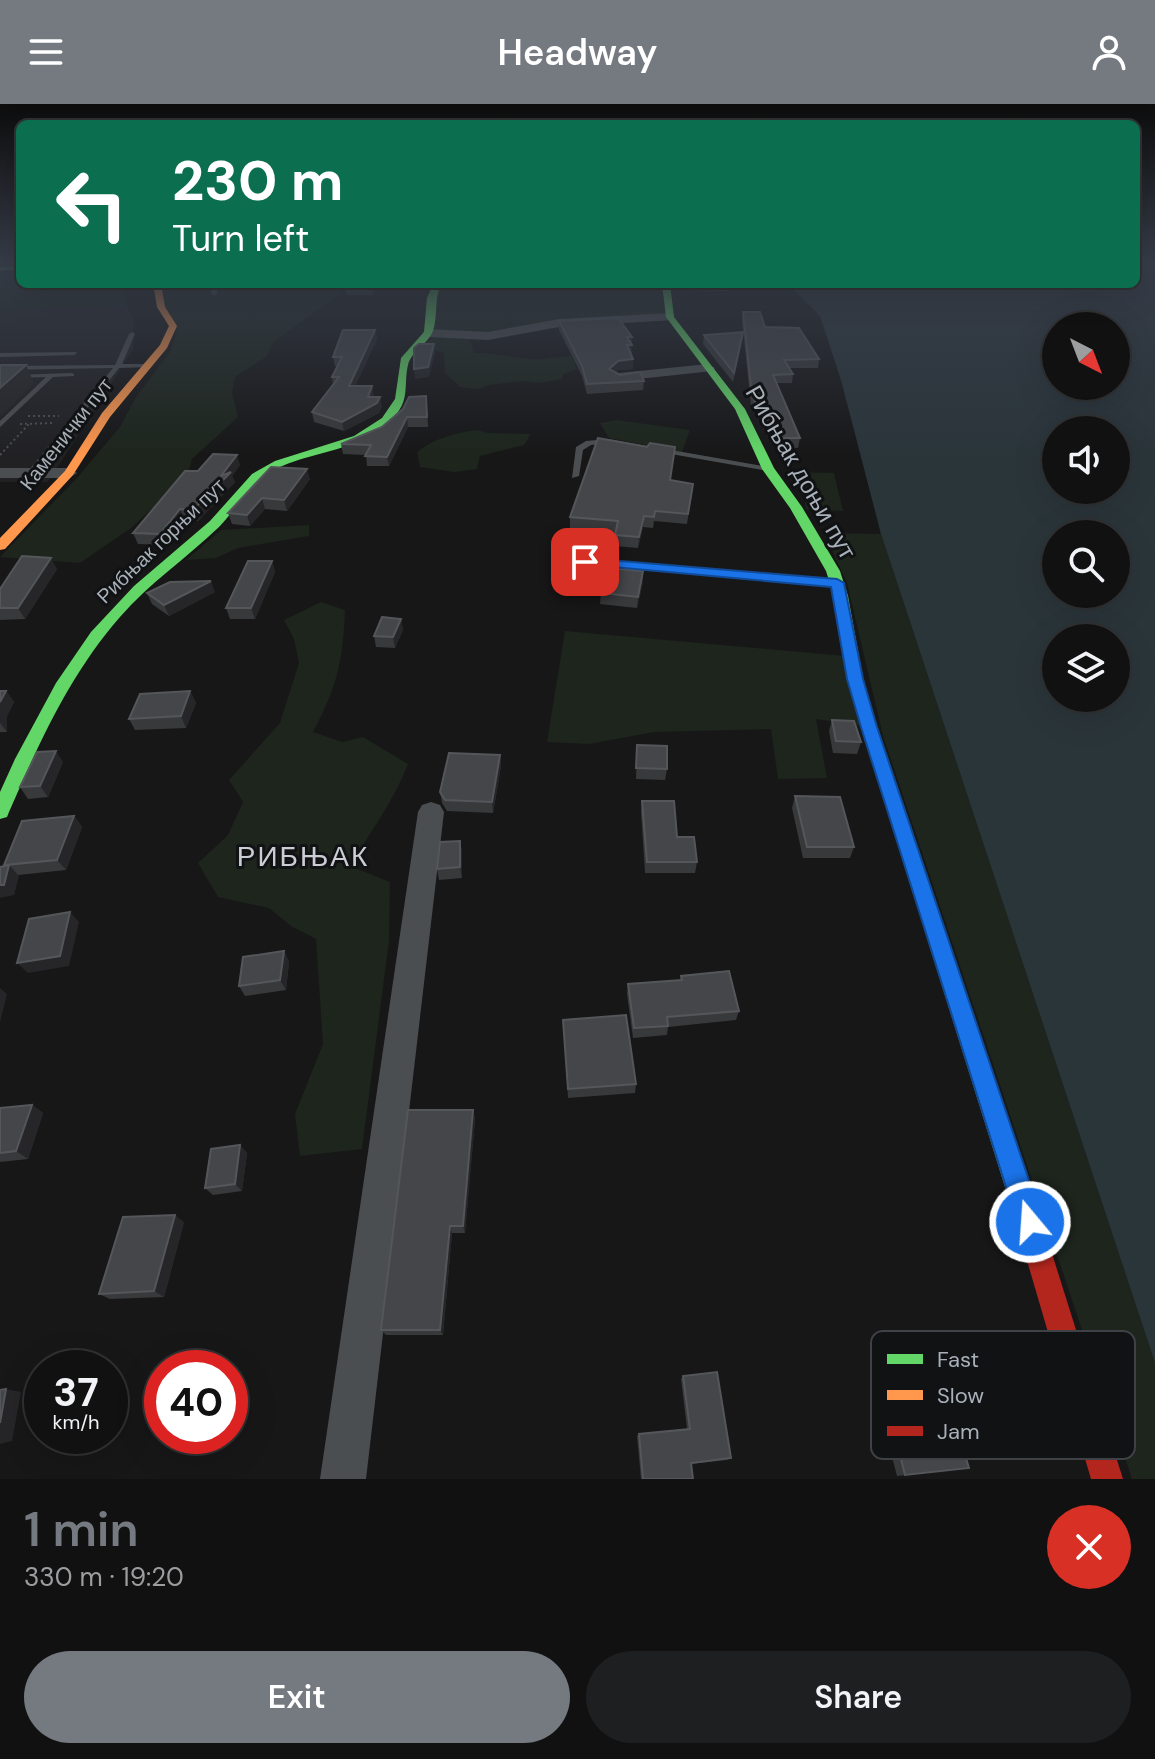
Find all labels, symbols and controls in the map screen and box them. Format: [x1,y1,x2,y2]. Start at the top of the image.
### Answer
text: Headway [498,29,657,76]
icon: menu [24,30,68,74]
icon: person [1087,30,1131,74]
text: 230 m [172,144,343,217]
icon: left [40,152,144,256]
text: Turn left [172,215,309,262]
north arrow [1042,312,1130,400]
map controls [1042,312,1130,712]
street label: Каменички пут [14,373,118,495]
street label: Рибњак доњи пут [739,380,863,564]
button: sound [1042,416,1130,504]
street label: Рибњак горњи пут [91,473,231,609]
button: search [1042,520,1130,608]
pin [551,528,619,596]
icon: arrive [563,540,607,584]
button: layers [1042,624,1130,712]
district label: РИБЊАК [237,838,369,875]
position arrow [988,1180,1072,1264]
legend [871,1331,1135,1459]
text: Fast [937,1345,979,1374]
speed limit sign: 40 [144,1350,248,1454]
text: 37 [53,1366,99,1418]
text: Slow [937,1381,984,1410]
text: km/h [52,1409,100,1435]
text: Jam [937,1417,980,1446]
text: 1 min [24,1498,139,1561]
button: close [1047,1505,1131,1589]
text: 330 m · 19:20 [24,1560,184,1594]
button: Exit [24,1651,570,1743]
button: Share [586,1651,1131,1743]

